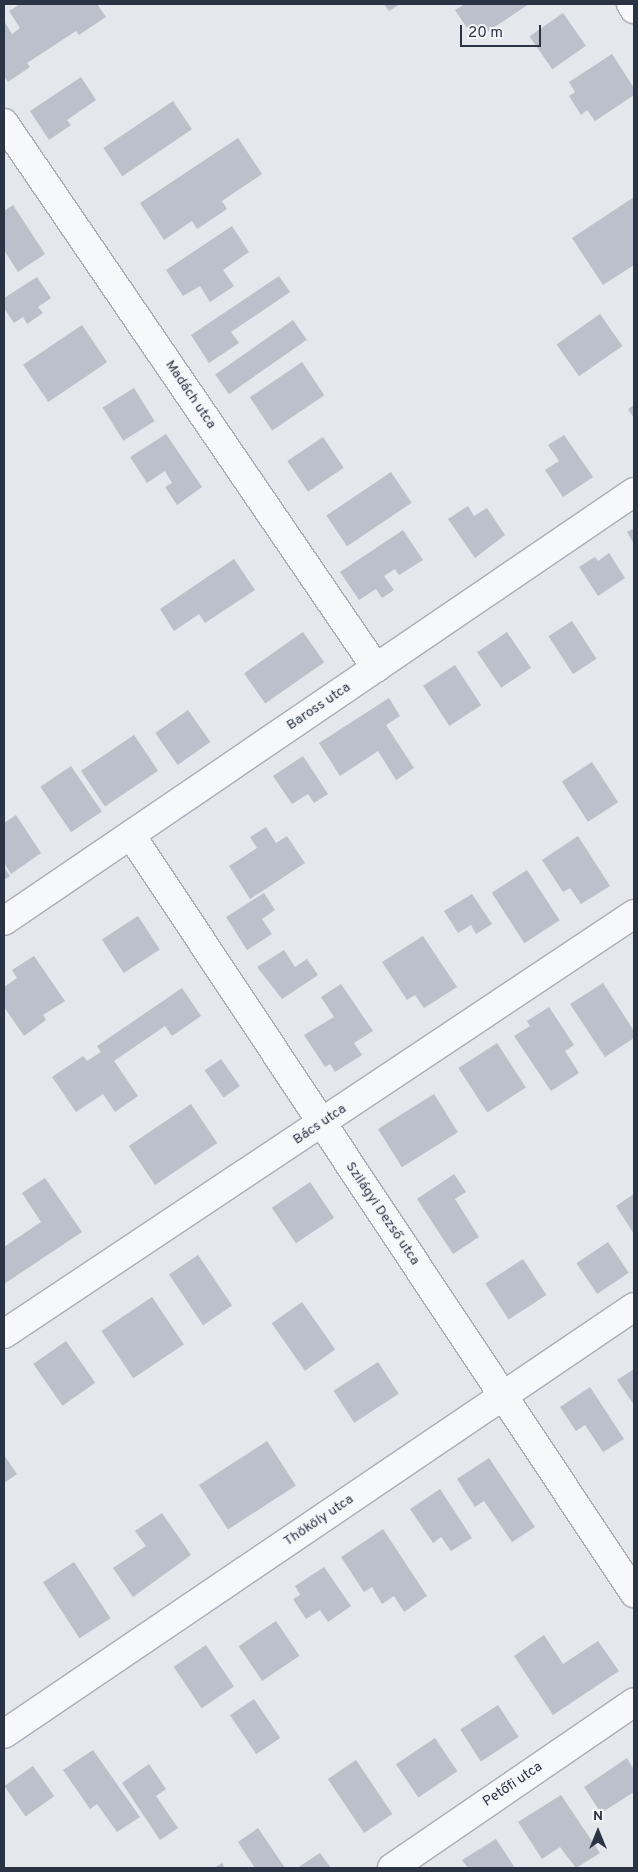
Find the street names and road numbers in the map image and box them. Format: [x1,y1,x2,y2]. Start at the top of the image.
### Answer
street label: Madách utca [161,358,219,432]
street label: Baross utca [284,680,354,734]
street label: Bács utca [290,1101,350,1149]
street label: Szilágyi Dezső utca [341,1159,423,1269]
street label: Thököly utca [281,1492,357,1550]
street label: Petőfi utca [480,1759,546,1811]

